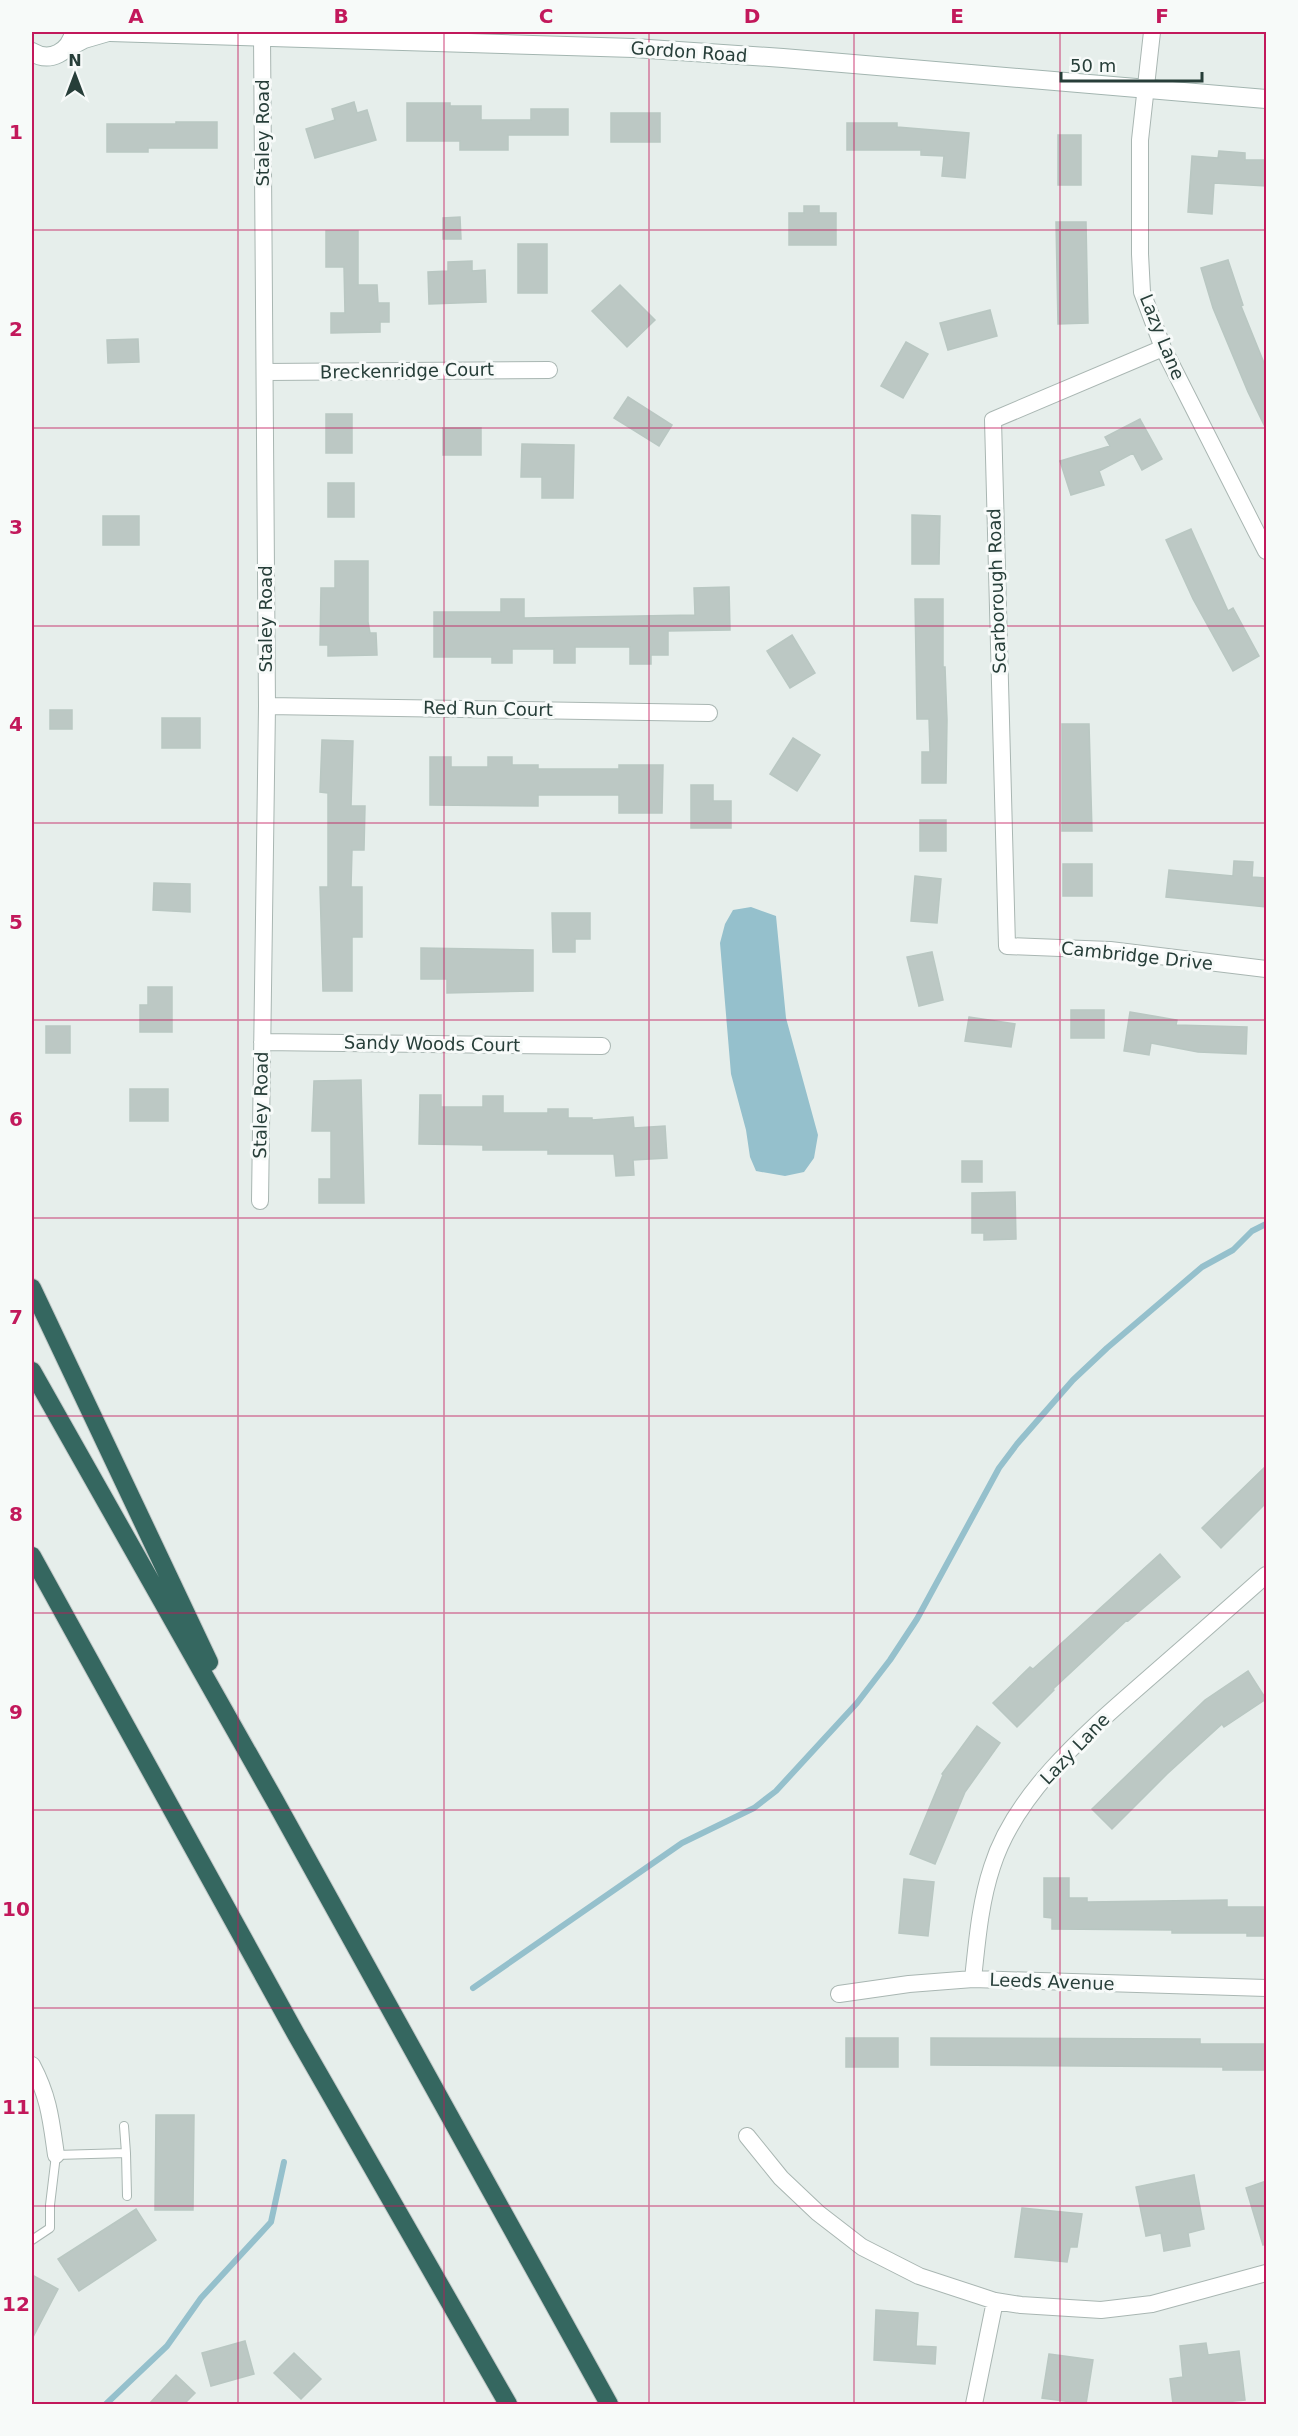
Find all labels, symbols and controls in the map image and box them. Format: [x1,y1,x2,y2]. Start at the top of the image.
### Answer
text: A [128,4,144,28]
text: B [333,4,349,28]
text: C [539,4,553,28]
text: D [744,4,760,28]
text: E [950,4,964,28]
text: F [1155,4,1169,28]
street label: Gordon Road [630,37,748,66]
north arrow [45,45,105,105]
scale bar [1061,45,1202,83]
text: N [68,51,82,70]
text: 50 m [1070,55,1116,76]
street label: Staley Road [252,79,273,187]
text: 1 [9,120,23,144]
street label: Lazy Lane [1136,291,1189,383]
text: 2 [9,317,23,341]
street label: Breckenridge Court [320,358,494,383]
street label: Scarborough Road [983,508,1010,674]
text: 3 [9,515,23,539]
street label: Staley Road [255,565,276,673]
street label: Red Run Court [423,697,553,720]
text: 4 [9,712,23,736]
text: 5 [9,910,23,934]
street label: Cambridge Drive [1060,937,1214,974]
street label: Sandy Woods Court [344,1031,520,1056]
street label: Staley Road [249,1051,272,1159]
text: 6 [9,1107,23,1131]
text: 7 [9,1305,23,1329]
text: 8 [9,1502,23,1526]
text: 9 [9,1700,23,1724]
street label: Lazy Lane [1036,1709,1114,1788]
text: 10 [2,1897,30,1921]
street label: Leeds Avenue [989,1969,1115,1994]
text: 11 [2,2095,30,2119]
text: 12 [2,2292,30,2316]

